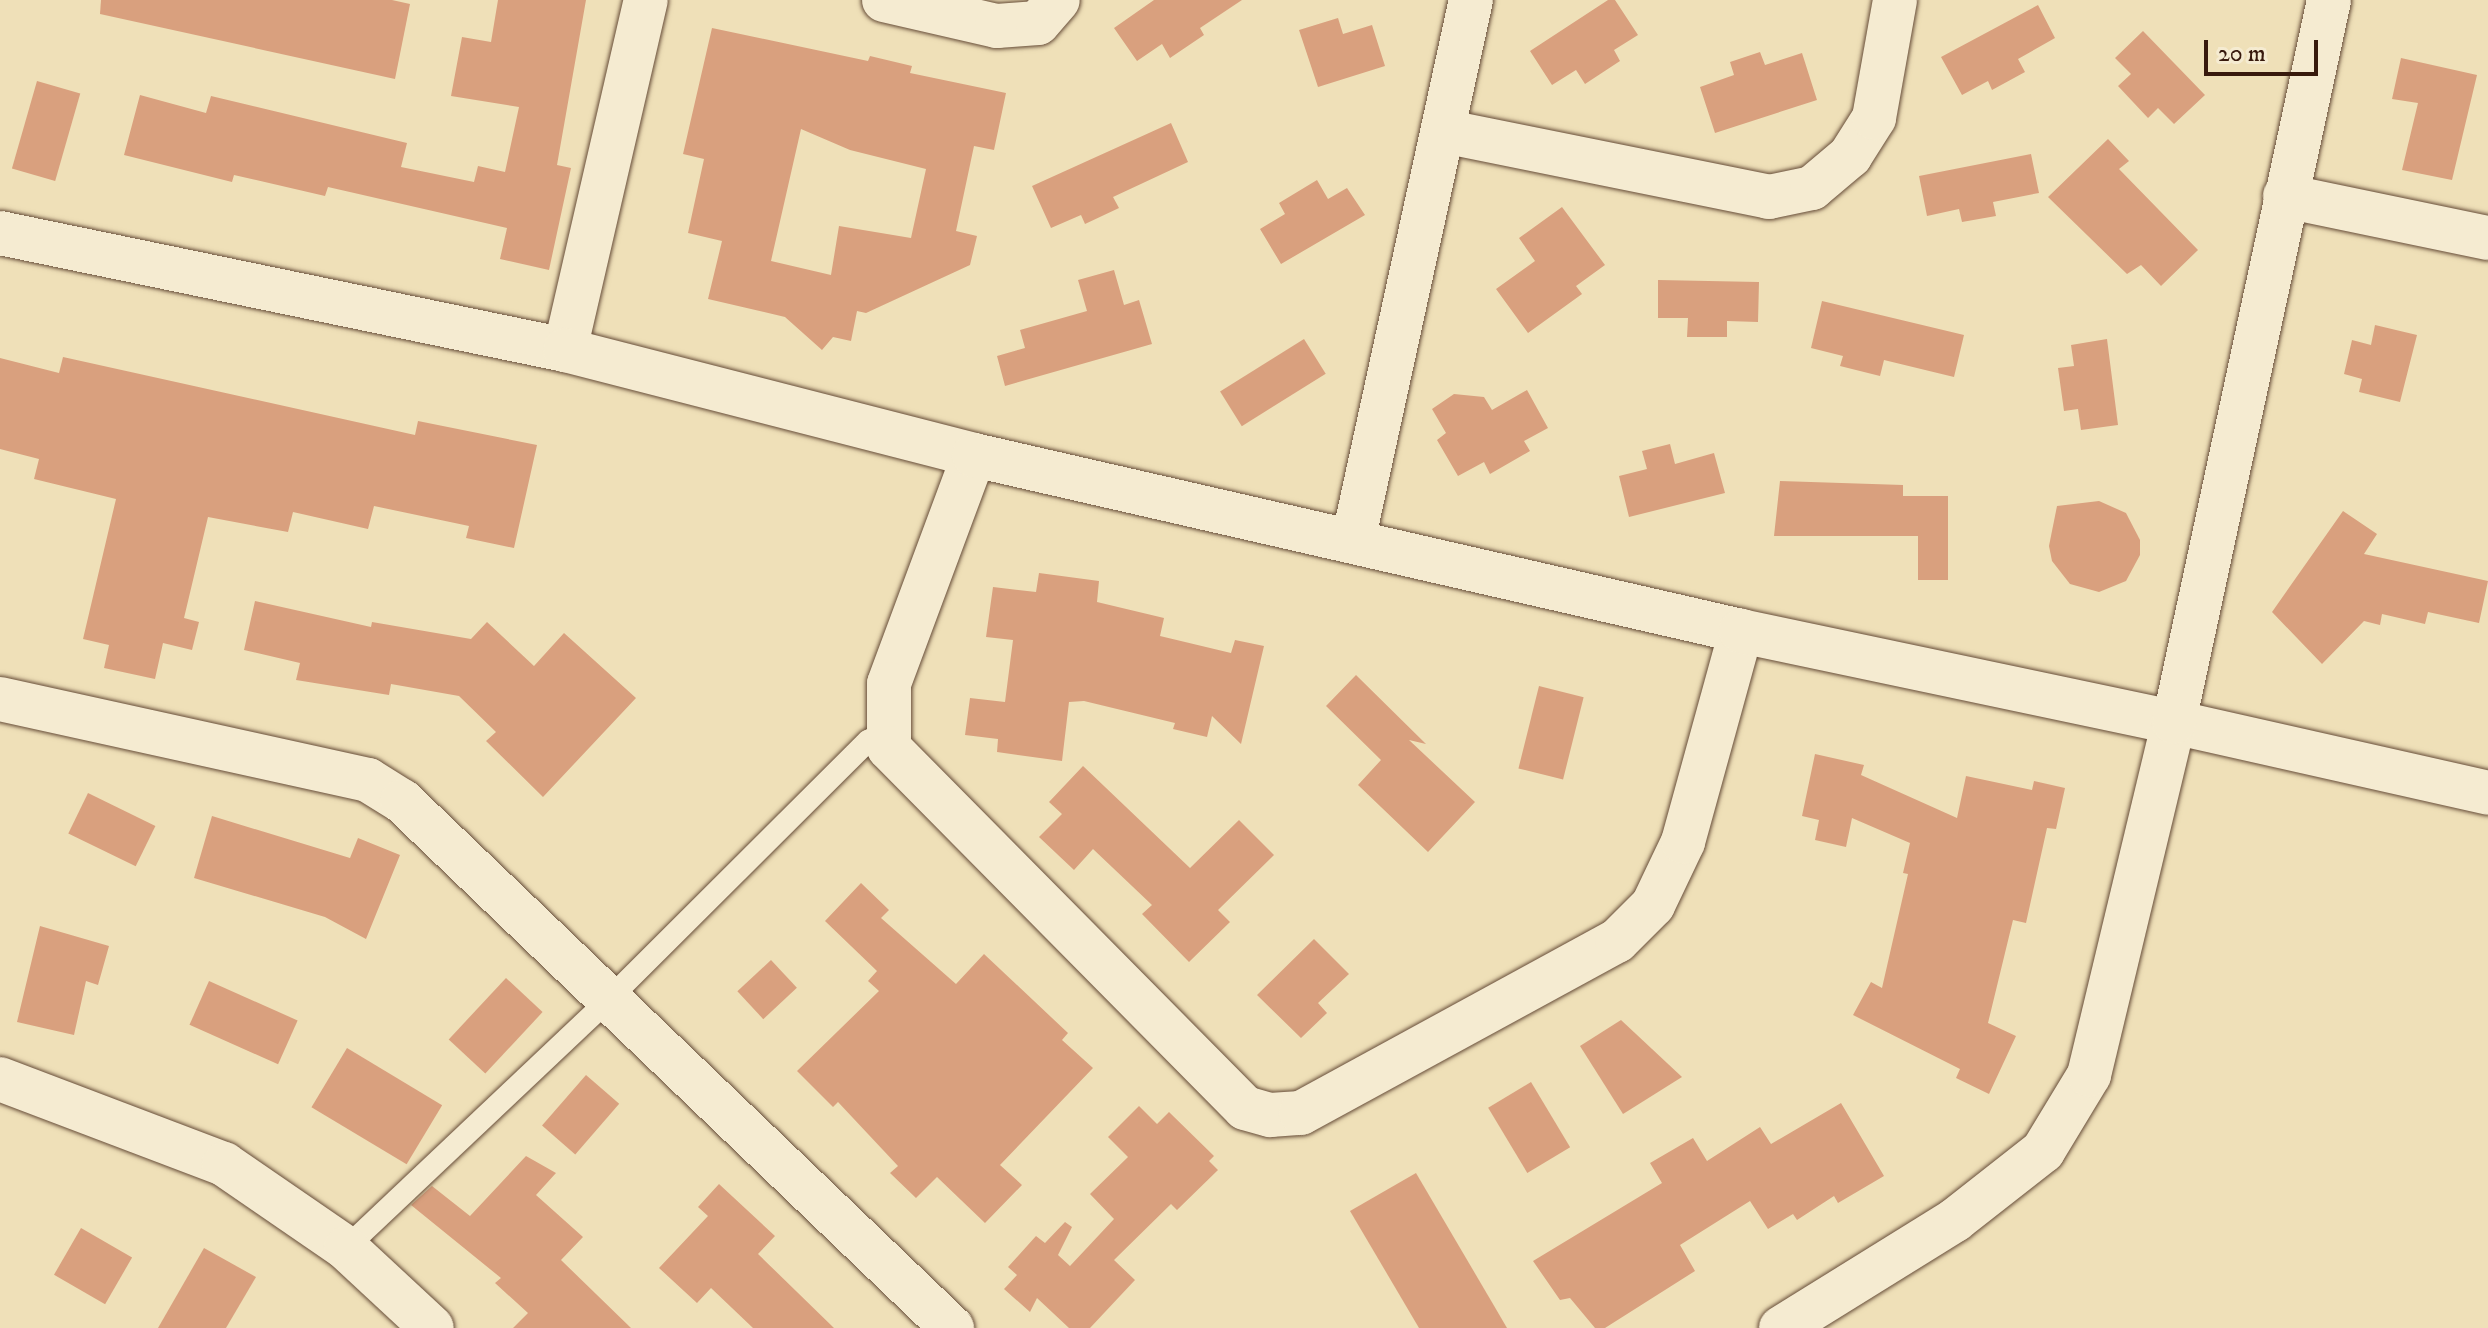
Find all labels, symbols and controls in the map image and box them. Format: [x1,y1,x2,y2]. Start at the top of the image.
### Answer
scale bar [2208,24,2322,74]
text: 20 m [2218,39,2266,69]

